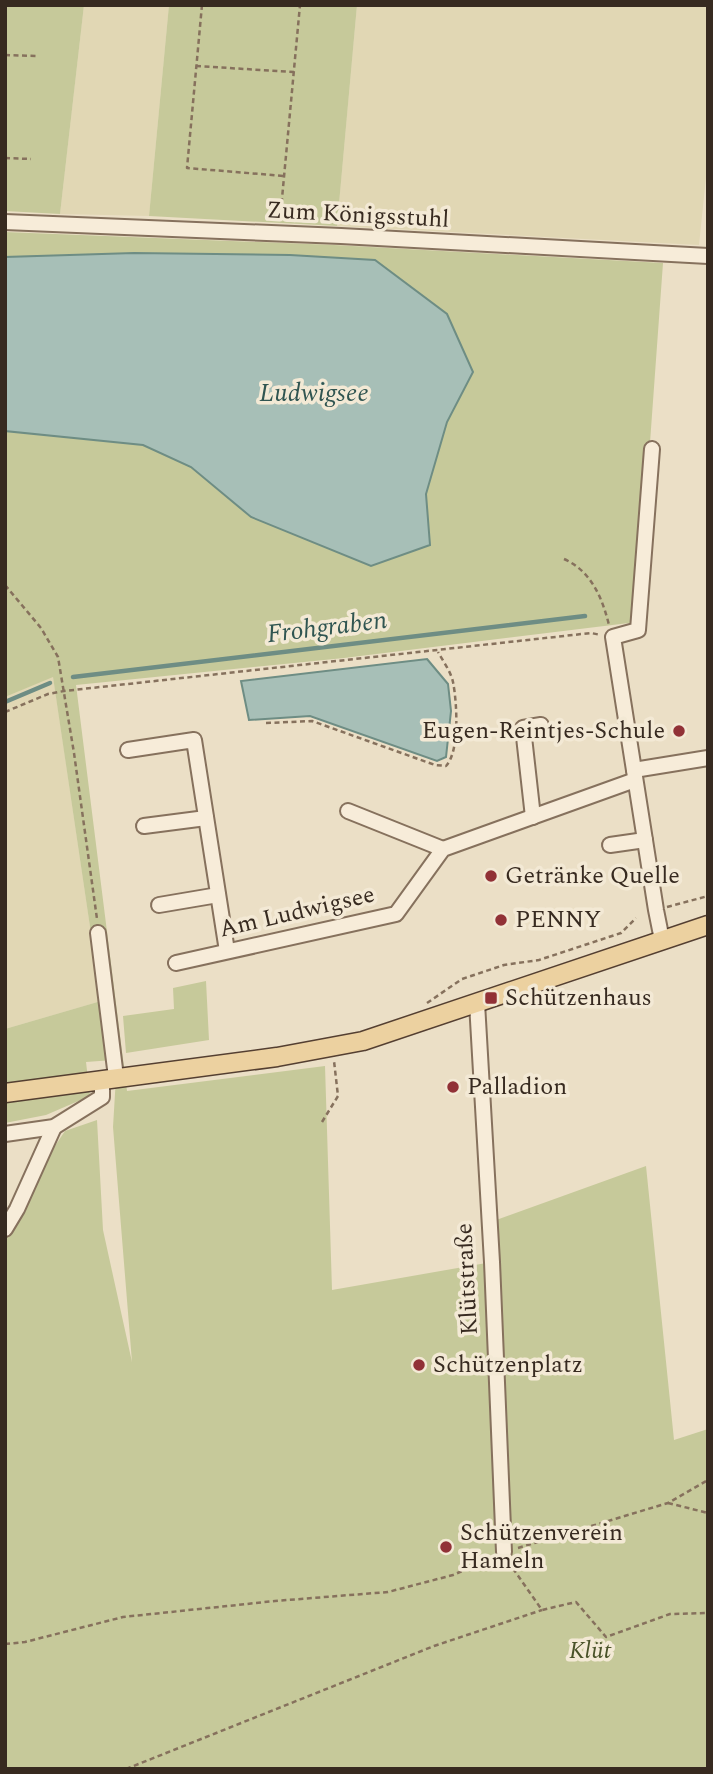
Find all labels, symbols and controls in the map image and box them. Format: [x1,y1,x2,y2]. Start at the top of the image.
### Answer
street label: Zum Königsstuhl [266,192,450,238]
water label: Ludwigsee [259,373,369,413]
water label: Frohgraben [265,600,390,654]
place label: Eugen-Reintjes-Schule [422,713,665,749]
marker: Eugen-Reintjes-Schule [671,723,687,739]
place label: Getränke Quelle [505,858,680,894]
marker: Getränke Quelle [483,868,499,884]
street label: Am Ludwigsee [216,877,378,947]
place label: PENNY [515,902,601,938]
marker: PENNY [493,912,509,928]
place label: Schützenhaus [505,980,652,1016]
marker: Schützenhaus [483,990,499,1006]
place label: Palladion [467,1069,567,1105]
marker: Palladion [445,1079,461,1095]
street label: Klütstraße [446,1222,488,1336]
place label: Schützenplatz [433,1347,583,1383]
marker: Schützenplatz [411,1357,427,1373]
place label: Schützenverein Hameln [460,1515,623,1579]
marker: Schützenverein Hameln [438,1539,454,1555]
park label: Klüt [569,1633,612,1669]

